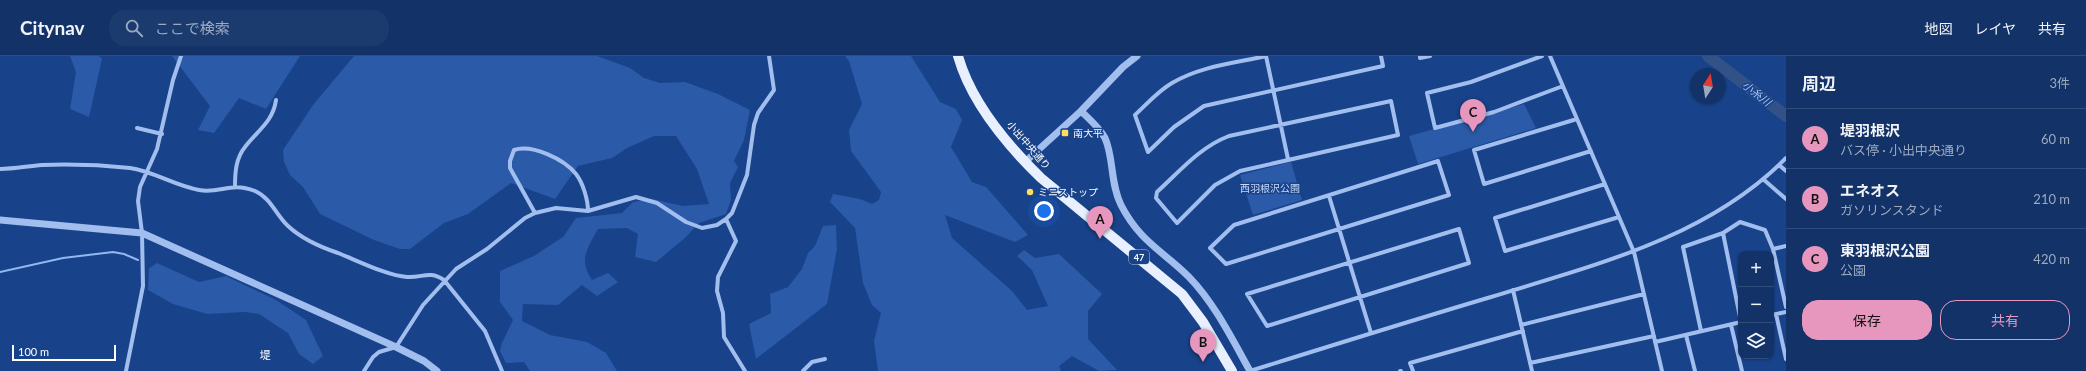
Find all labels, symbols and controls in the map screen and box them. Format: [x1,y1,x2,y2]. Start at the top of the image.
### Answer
search box [109,10,389,46]
text: Citynav [20,16,85,39]
icon: search [123,17,145,39]
text: ここで検索 [155,19,230,37]
text: 地図 [1924,20,1952,37]
text: レイヤ [1974,20,2016,37]
text: 共有 [2038,20,2066,37]
north arrow [1690,68,1726,104]
text: 周辺 [1802,73,1836,94]
text: 3件 [2049,75,2070,91]
water label: 小糸川 [1740,78,1775,109]
pin: C [1460,99,1486,132]
street label: 小出中央通り [1005,118,1053,172]
text: 堤羽根沢 [1840,121,1900,139]
place label: 南大平 [1073,127,1103,139]
marker: 南大平 [1060,128,1070,138]
text: A [1810,131,1820,147]
text: 60 m [2041,131,2070,147]
text: バス停 · 小出中央通り [1840,142,1967,158]
text: エネオス [1840,181,1900,199]
park label: 西羽根沢公園 [1240,182,1300,194]
place label: ミニストップ [1038,186,1098,198]
marker: ミニストップ [1025,187,1035,197]
text: B [1811,191,1819,207]
text: 210 m [2033,191,2070,207]
your location [1034,201,1054,221]
text: ガソリンスタンド [1840,202,1944,218]
pin: A [1087,206,1113,239]
text: 東羽根沢公園 [1840,241,1930,259]
road number: 47 [1129,250,1149,264]
map controls [1738,251,1774,359]
button: + [1738,251,1774,287]
text: C [1811,251,1819,267]
text: 420 m [2033,251,2070,267]
text: 公園 [1840,262,1866,278]
button: − [1738,287,1774,323]
button: 保存 [1802,300,1932,340]
button: 共有 [1940,300,2070,340]
button: layers [1738,323,1774,359]
pin: B [1190,329,1216,362]
scale bar [12,343,116,362]
text: 100 m [18,345,49,358]
district label: 堤 [260,348,271,361]

